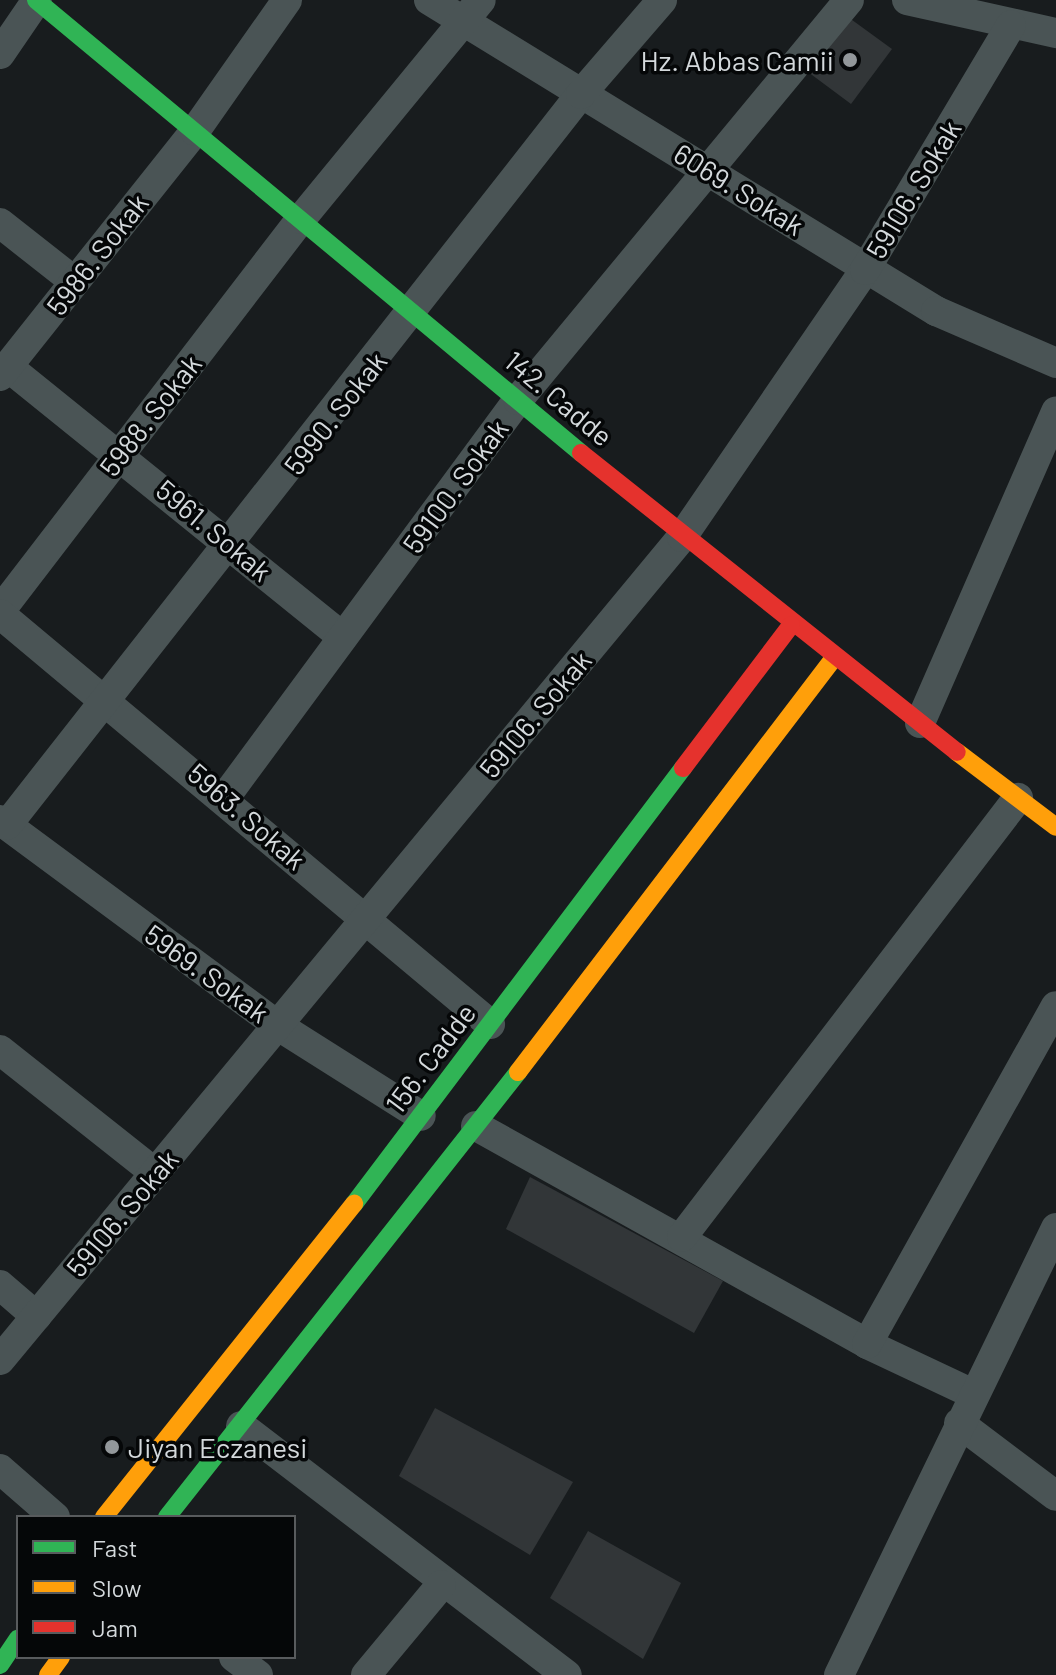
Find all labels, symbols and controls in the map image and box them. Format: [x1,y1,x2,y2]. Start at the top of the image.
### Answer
place label: Hz. Abbas Camii [640,43,834,77]
marker: Hz. Abbas Camii [841,51,859,69]
street label: 59106. Sokak [859,114,967,264]
street label: 6069. Sokak [668,136,810,242]
street label: 5986. Sokak [39,186,155,322]
street label: 142. Cadde [498,343,620,453]
street label: 5990. Sokak [277,345,393,481]
street label: 5988. Sokak [92,347,208,483]
street label: 59100. Sokak [395,413,515,559]
street label: 5961. Sokak [150,472,278,588]
street label: 59106. Sokak [472,644,598,784]
street label: 5963. Sokak [181,756,313,876]
street label: 5969. Sokak [138,917,276,1029]
street label: 156. Cadde [378,997,482,1119]
street label: 59106. Sokak [59,1143,185,1283]
place label: Jiyan Eczanesi [128,1430,307,1464]
marker: Jiyan Eczanesi [103,1438,121,1456]
legend [16,1515,296,1659]
text: Fast [92,1533,137,1562]
text: Slow [92,1573,141,1602]
text: Jam [92,1613,138,1642]

